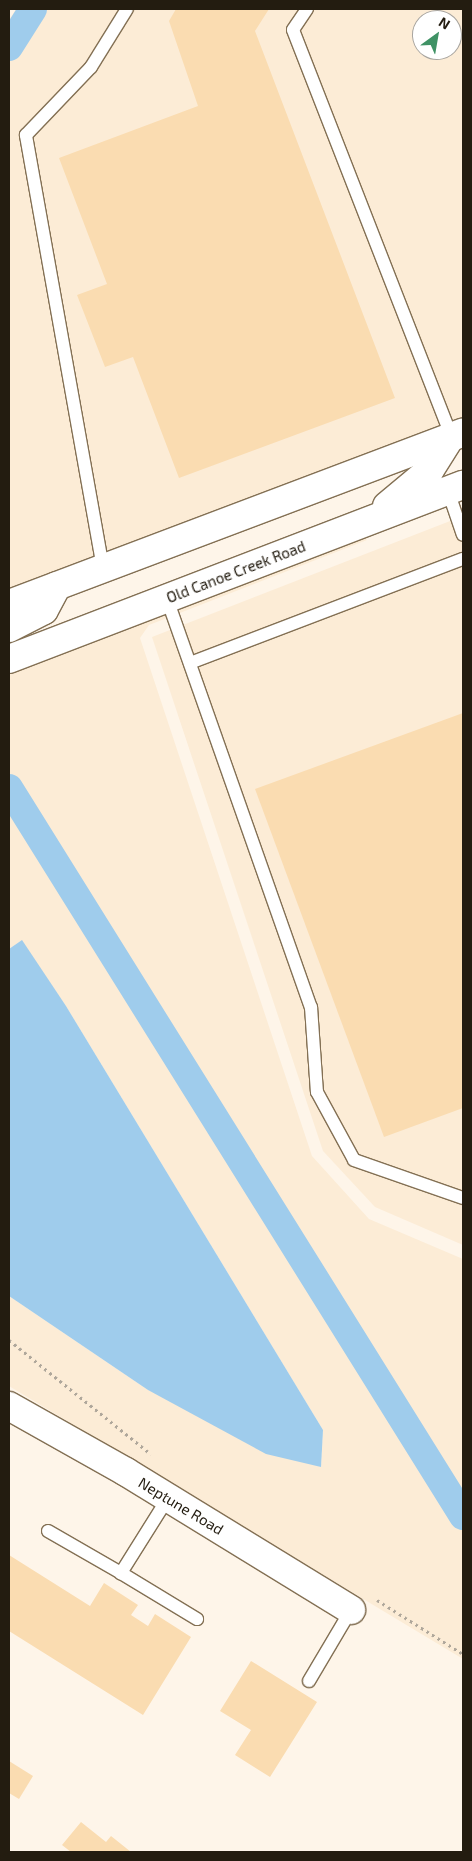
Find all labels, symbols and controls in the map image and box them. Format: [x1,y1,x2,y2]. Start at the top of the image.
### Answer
north arrow [412,10,462,60]
text: N [436,13,453,33]
street label: Old Canoe Creek Road [164,537,308,607]
street label: Neptune Road [135,1474,227,1538]

